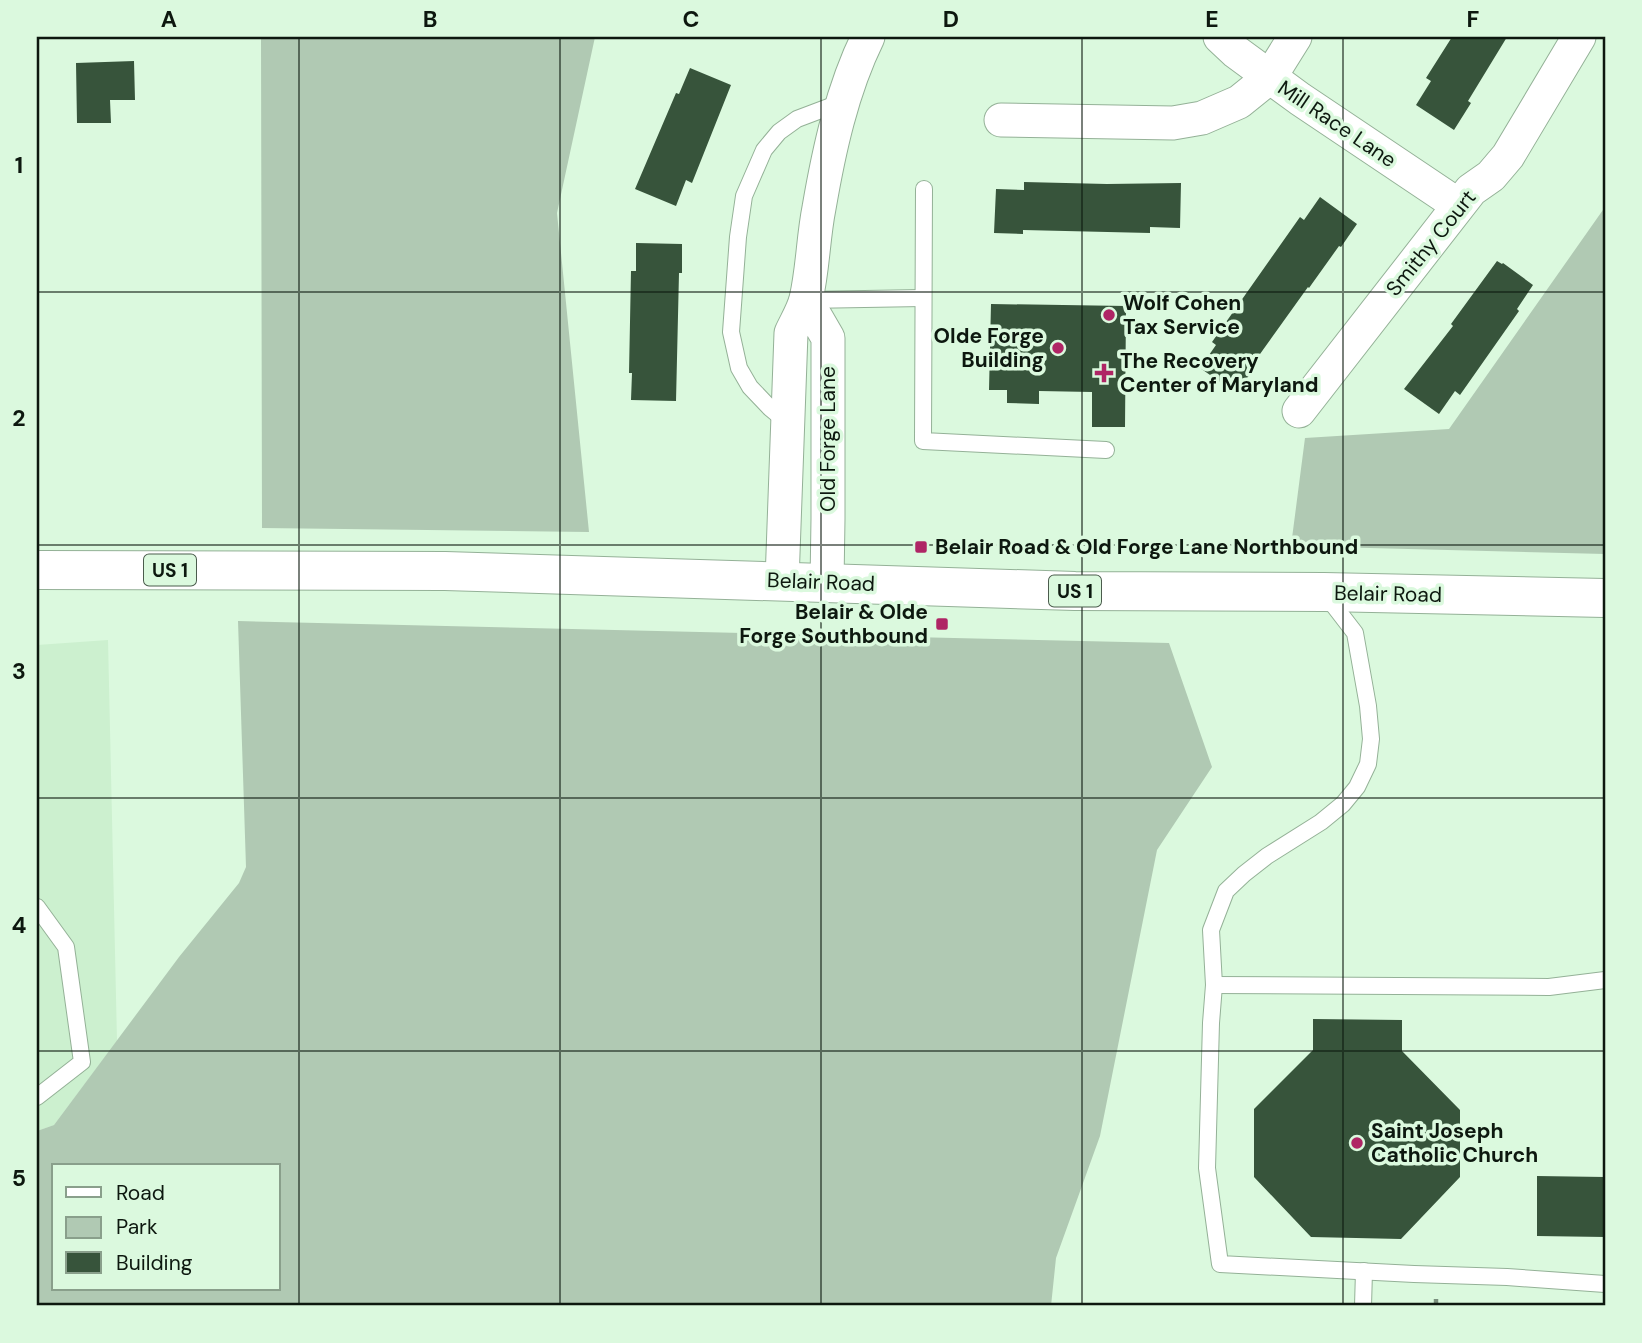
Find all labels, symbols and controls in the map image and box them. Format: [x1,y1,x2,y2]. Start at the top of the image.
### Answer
text: A [161,4,177,34]
text: B [423,4,437,34]
text: C [683,4,699,34]
text: D [943,4,959,34]
text: E [1205,4,1219,34]
text: F [1467,4,1480,34]
street label: Mill Race Lane [1272,74,1402,174]
text: 1 [15,150,23,180]
street label: Smithy Court [1380,184,1482,302]
place label: Wolf Cohen Tax Service [1123,289,1241,341]
marker: Wolf Cohen Tax Service [1101,307,1117,323]
place label: Olde Forge Building [934,322,1044,374]
marker: Olde Forge Building [1050,340,1066,356]
place label: The Recovery Center of Maryland [1120,347,1318,399]
marker: The Recovery Center of Maryland [1094,363,1114,383]
street label: Old Forge Lane [814,366,842,512]
text: 2 [12,403,26,433]
place label: Belair Road & Old Forge Lane Northbound [935,533,1358,561]
marker: Belair Road & Old Forge Lane Northbound [913,539,929,555]
road number: US 1 [144,554,196,586]
street label: Belair Road [767,566,875,598]
road number: US 1 [1049,576,1101,606]
street label: Belair Road [1334,579,1442,609]
place label: Belair & Olde Forge Southbound [739,598,928,650]
marker: Belair & Olde Forge Southbound [934,616,950,632]
text: 3 [12,656,26,686]
text: 4 [12,910,27,940]
place label: Saint Joseph Catholic Church [1371,1117,1538,1169]
marker: Saint Joseph Catholic Church [1349,1135,1365,1151]
text: 5 [12,1163,26,1193]
legend [52,1164,280,1290]
text: Road [116,1179,165,1207]
text: Park [116,1213,158,1241]
text: Building [116,1249,193,1277]

